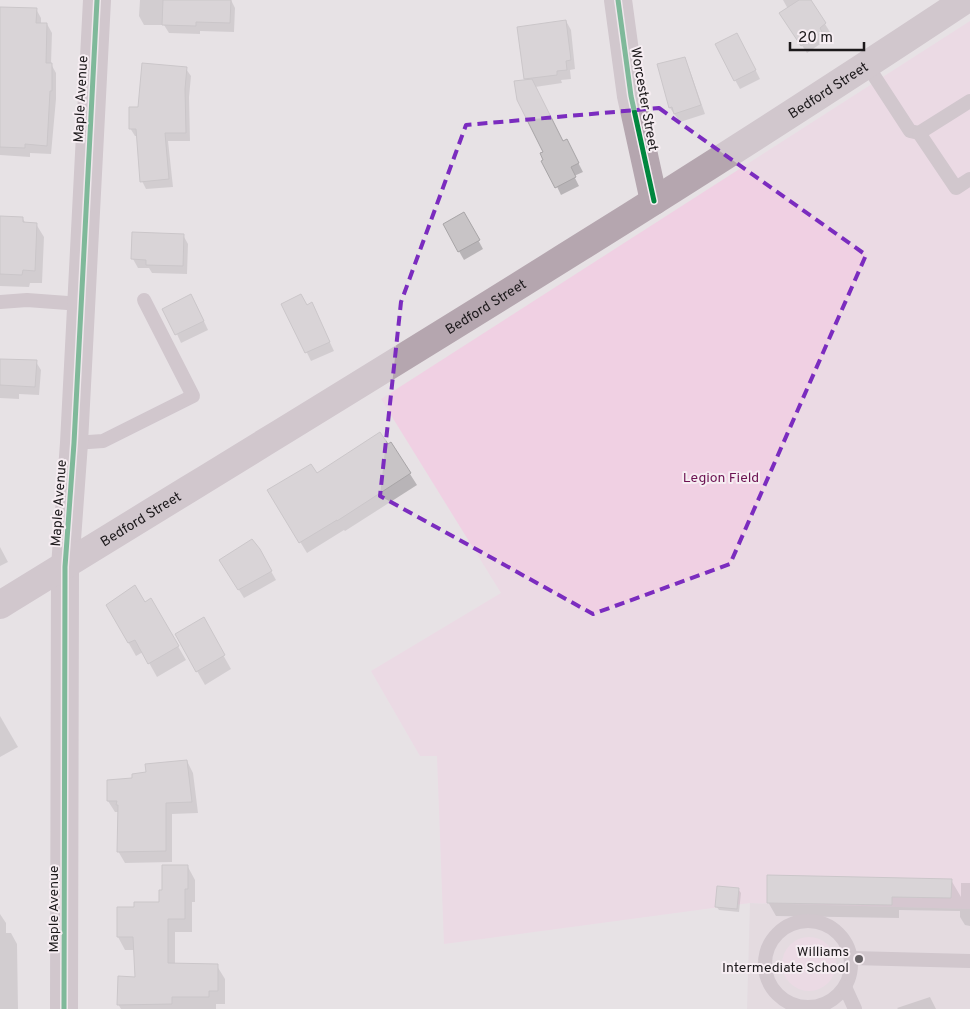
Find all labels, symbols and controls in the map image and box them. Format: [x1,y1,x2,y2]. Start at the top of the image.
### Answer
scale bar [790,20,864,52]
text: 20 m [798,29,833,48]
street label: Worcester Street [626,46,661,153]
street label: Maple Avenue [71,55,92,143]
street label: Bedford Street [785,59,872,123]
street label: Bedford Street [443,276,530,339]
street label: Maple Avenue [48,459,71,547]
park label: Legion Field [683,470,759,487]
street label: Bedford Street [98,489,185,551]
street label: Maple Avenue [46,865,63,953]
place label: Williams Intermediate School [722,944,849,977]
marker: Williams Intermediate School [853,953,865,965]

